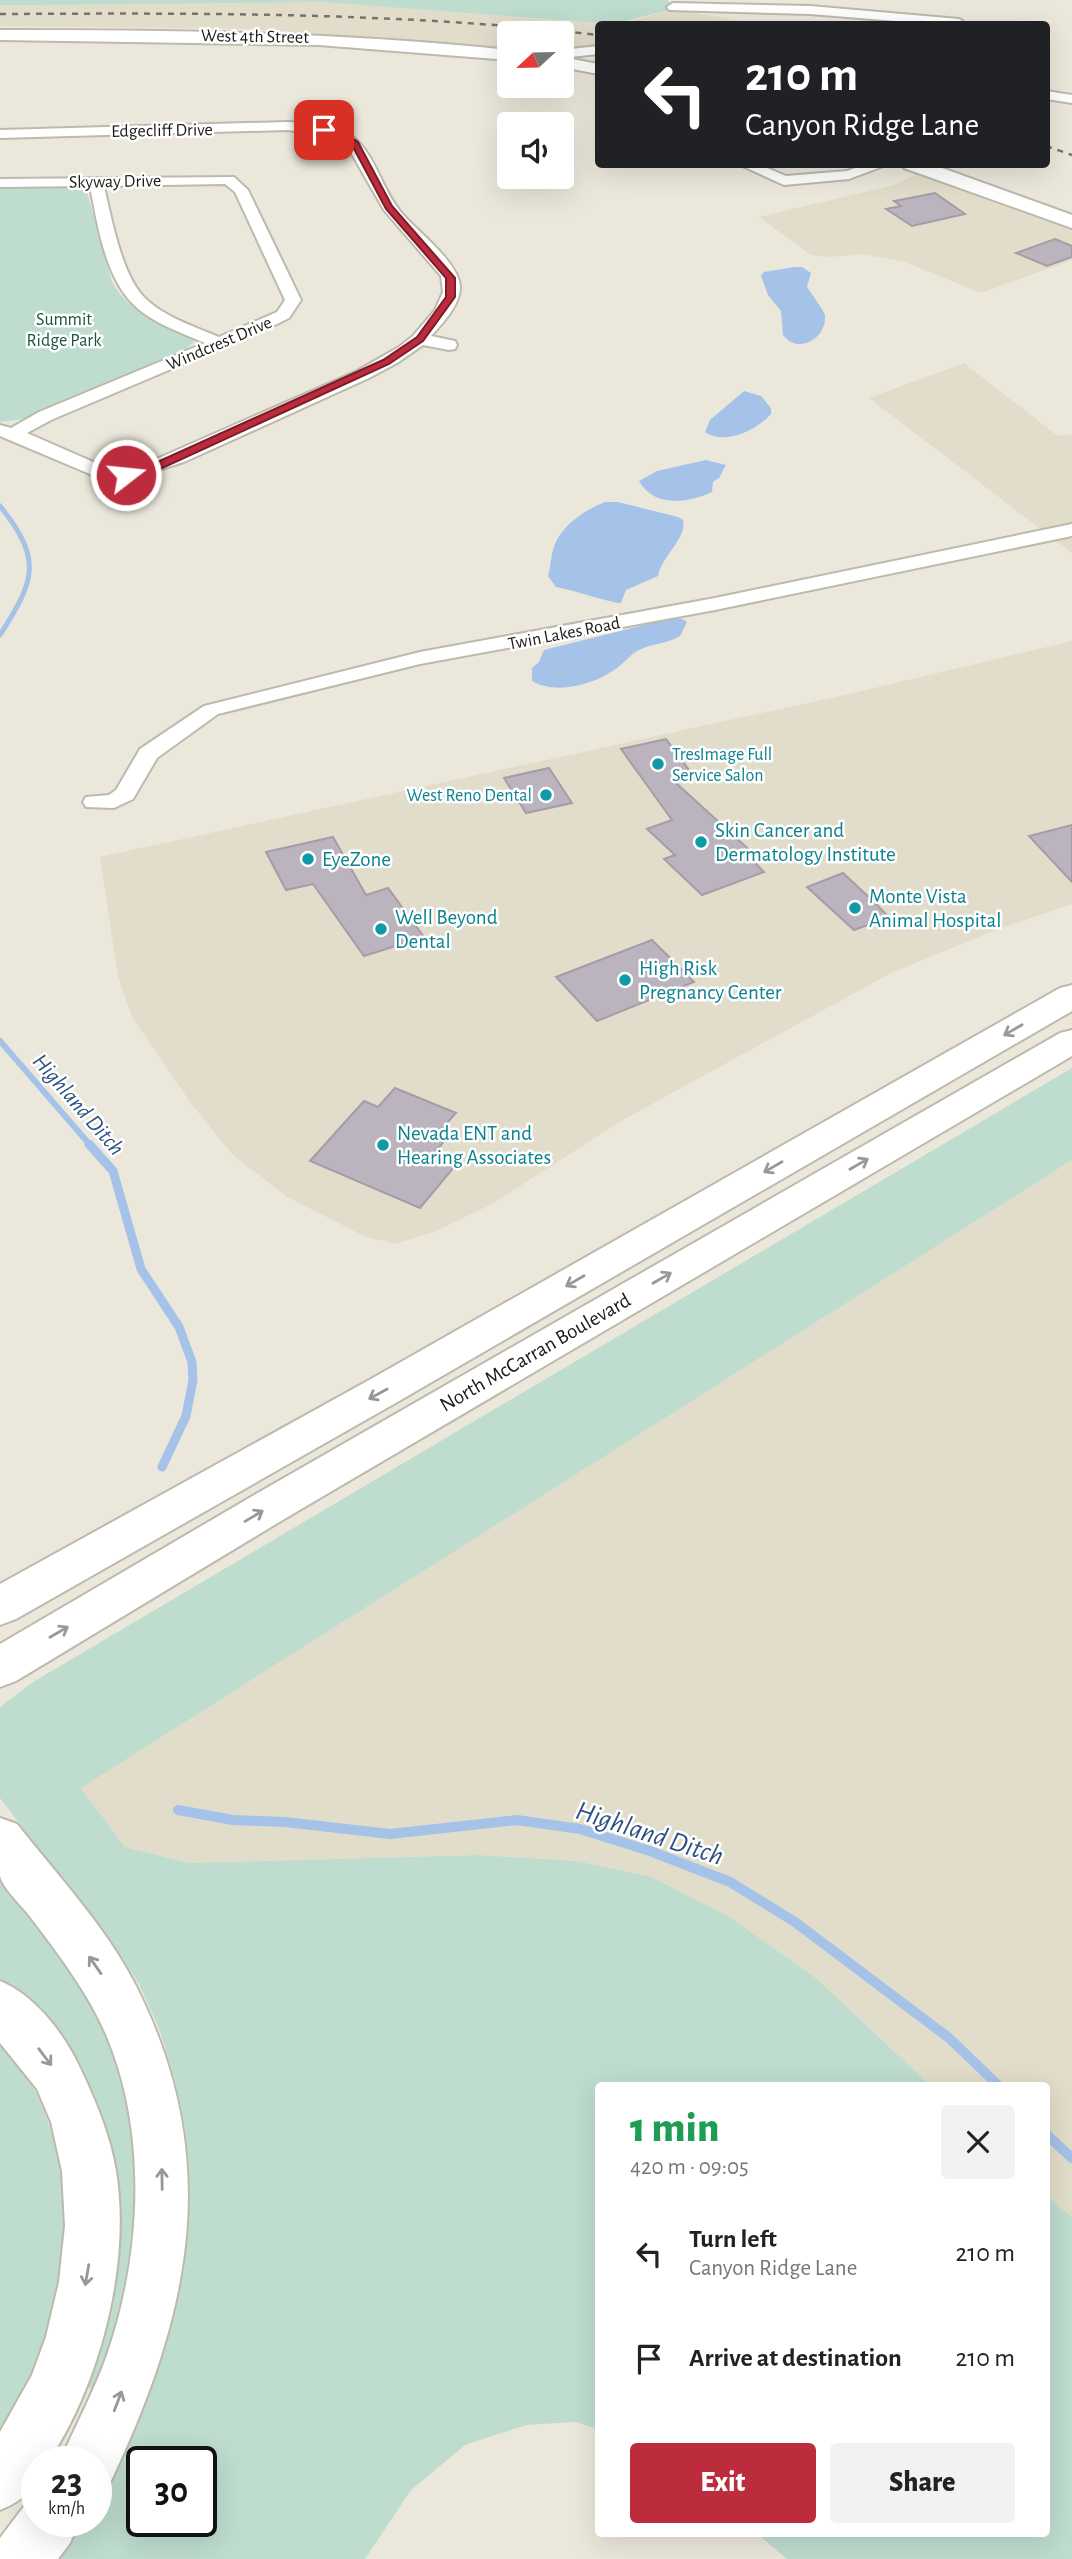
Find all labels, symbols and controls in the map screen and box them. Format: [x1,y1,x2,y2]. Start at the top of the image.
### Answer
north arrow [497,21,574,98]
map controls [497,21,574,189]
street label: West 4th Street [201,27,309,47]
icon: left [630,49,721,140]
text: 210 m [745,51,858,100]
pin [294,100,354,160]
text: Canyon Ridge Lane [745,109,979,141]
icon: arrive [305,111,343,149]
button: sound [497,112,574,189]
street label: Edgecliff Drive [111,121,213,141]
street label: Skyway Drive [69,172,161,192]
park label: Summit Ridge Park [27,311,102,350]
street label: Windcrest Drive [164,314,275,374]
position arrow [89,438,163,512]
street label: Twin Lakes Road [507,614,622,654]
place label: TresImage Full Service Salon [672,746,772,785]
marker: TresImage Full Service Salon [650,756,666,772]
place label: West Reno Dental [407,787,532,805]
marker: West Reno Dental [538,787,554,803]
place label: Skin Cancer and Dermatology Institute [715,820,896,865]
marker: Skin Cancer and Dermatology Institute [693,834,709,850]
place label: EyeZone [322,849,391,870]
marker: EyeZone [300,851,316,867]
place label: Monte Vista Animal Hospital [869,886,1001,931]
marker: Monte Vista Animal Hospital [847,900,863,916]
place label: Well Beyond Dental [395,907,498,952]
marker: Well Beyond Dental [373,921,389,937]
place label: High Risk Pregnancy Center [639,958,782,1003]
marker: High Risk Pregnancy Center [617,972,633,988]
one-way arrow [1003,1023,1023,1037]
water label: Highland Ditch [28,1050,128,1160]
place label: Nevada ENT and Hearing Associates [397,1123,551,1168]
marker: Nevada ENT and Hearing Associates [375,1137,391,1153]
one-way arrow [849,1157,869,1171]
one-way arrow [763,1160,783,1174]
one-way arrow [652,1271,672,1285]
one-way arrow [566,1274,586,1288]
street label: North McCarran Boulevard [436,1289,634,1416]
one-way arrow [368,1388,389,1401]
one-way arrow [244,1509,264,1523]
one-way arrow [48,1625,68,1639]
water label: Highland Ditch [572,1797,727,1871]
one-way arrow [88,1956,102,1975]
one-way arrow [37,2048,52,2066]
button: close [941,2105,1015,2179]
text: 1 min [630,2107,719,2149]
text: 420 m · 09:05 [630,2156,749,2179]
one-way arrow [155,2168,169,2191]
text: Turn left [689,2226,777,2252]
icon: left [630,2235,668,2273]
text: 210 m [955,2240,1015,2266]
text: Canyon Ridge Lane [689,2257,857,2280]
one-way arrow [80,2263,94,2286]
icon: arrive [630,2340,668,2378]
text: Arrive at destination [689,2345,902,2371]
text: 210 m [955,2345,1015,2371]
one-way arrow [113,2390,125,2412]
button: Exit [630,2443,816,2523]
button: Share [830,2443,1015,2523]
speed limit sign: 30 [126,2446,217,2537]
text: 23 [51,2465,82,2500]
text: km/h [48,2500,85,2518]

